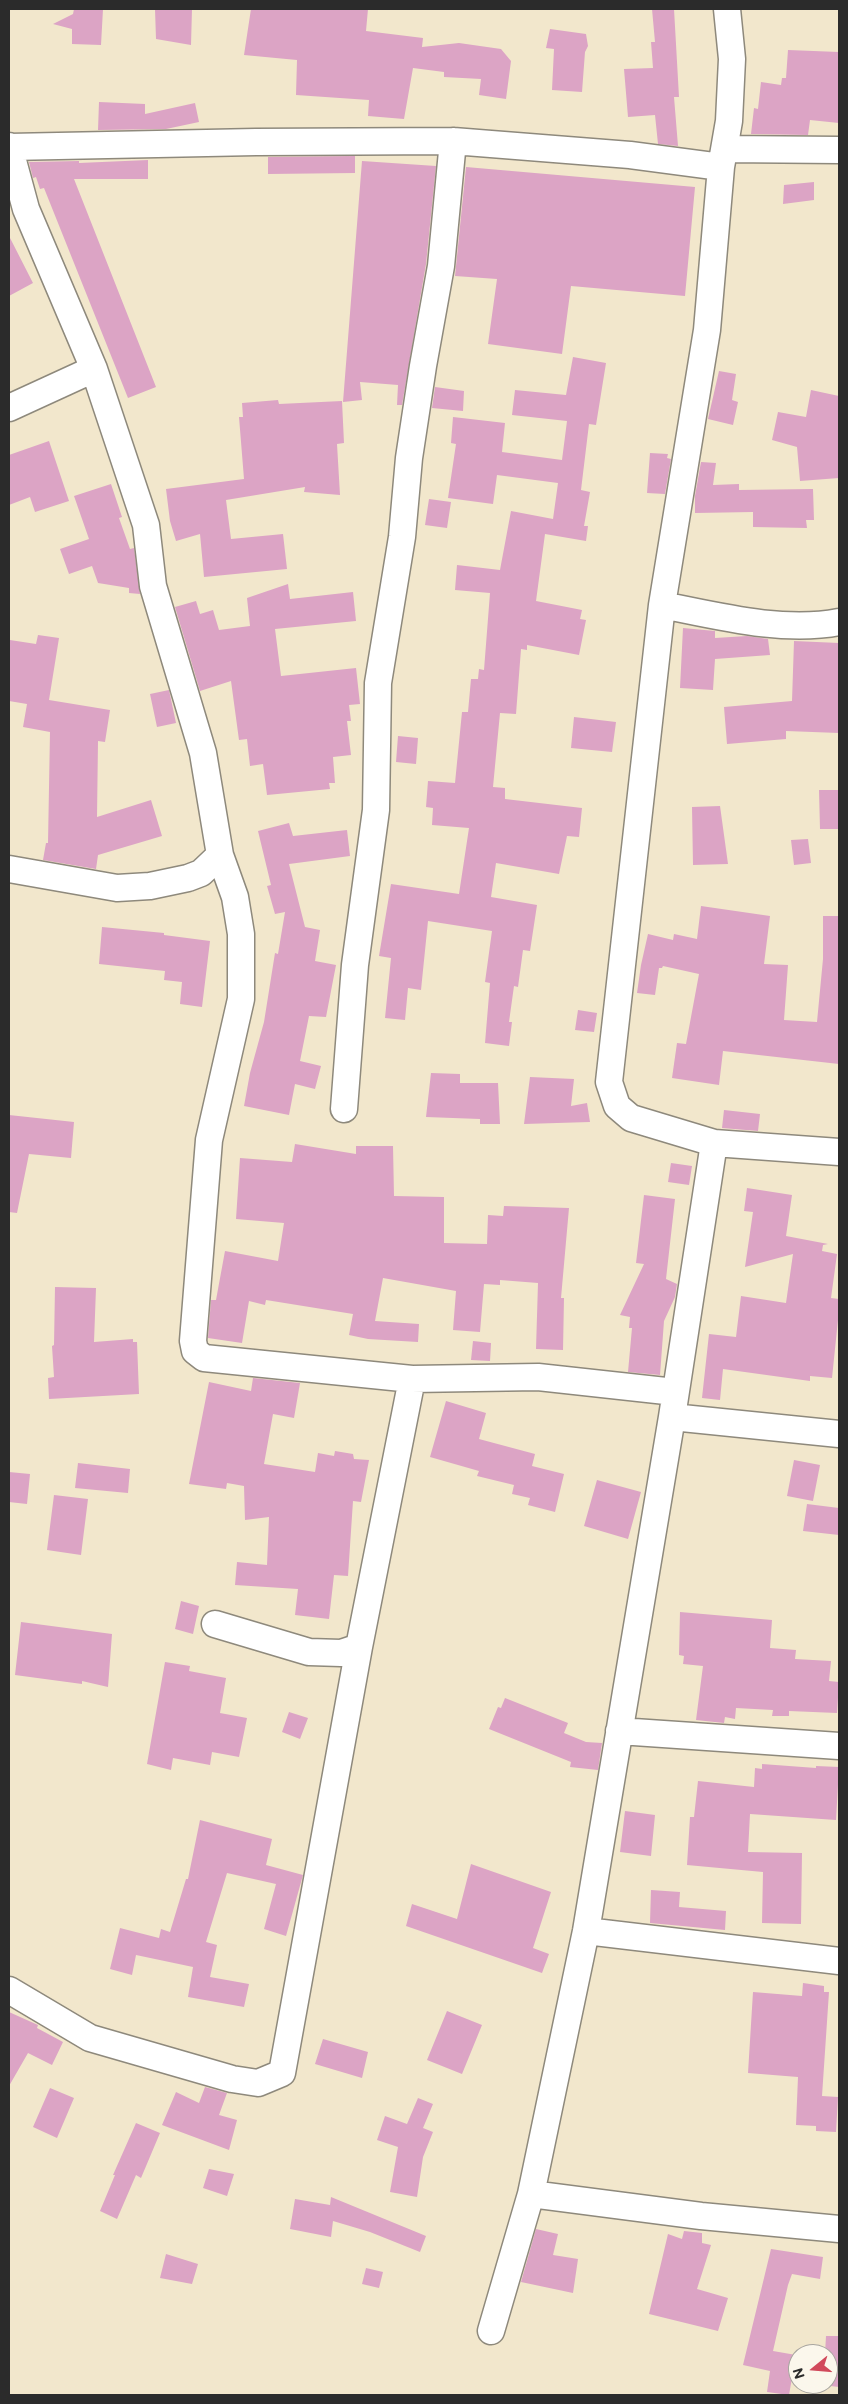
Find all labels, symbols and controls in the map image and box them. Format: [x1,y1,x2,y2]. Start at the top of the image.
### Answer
north arrow [788,2344,838,2394]
text: N [789,2366,809,2381]

